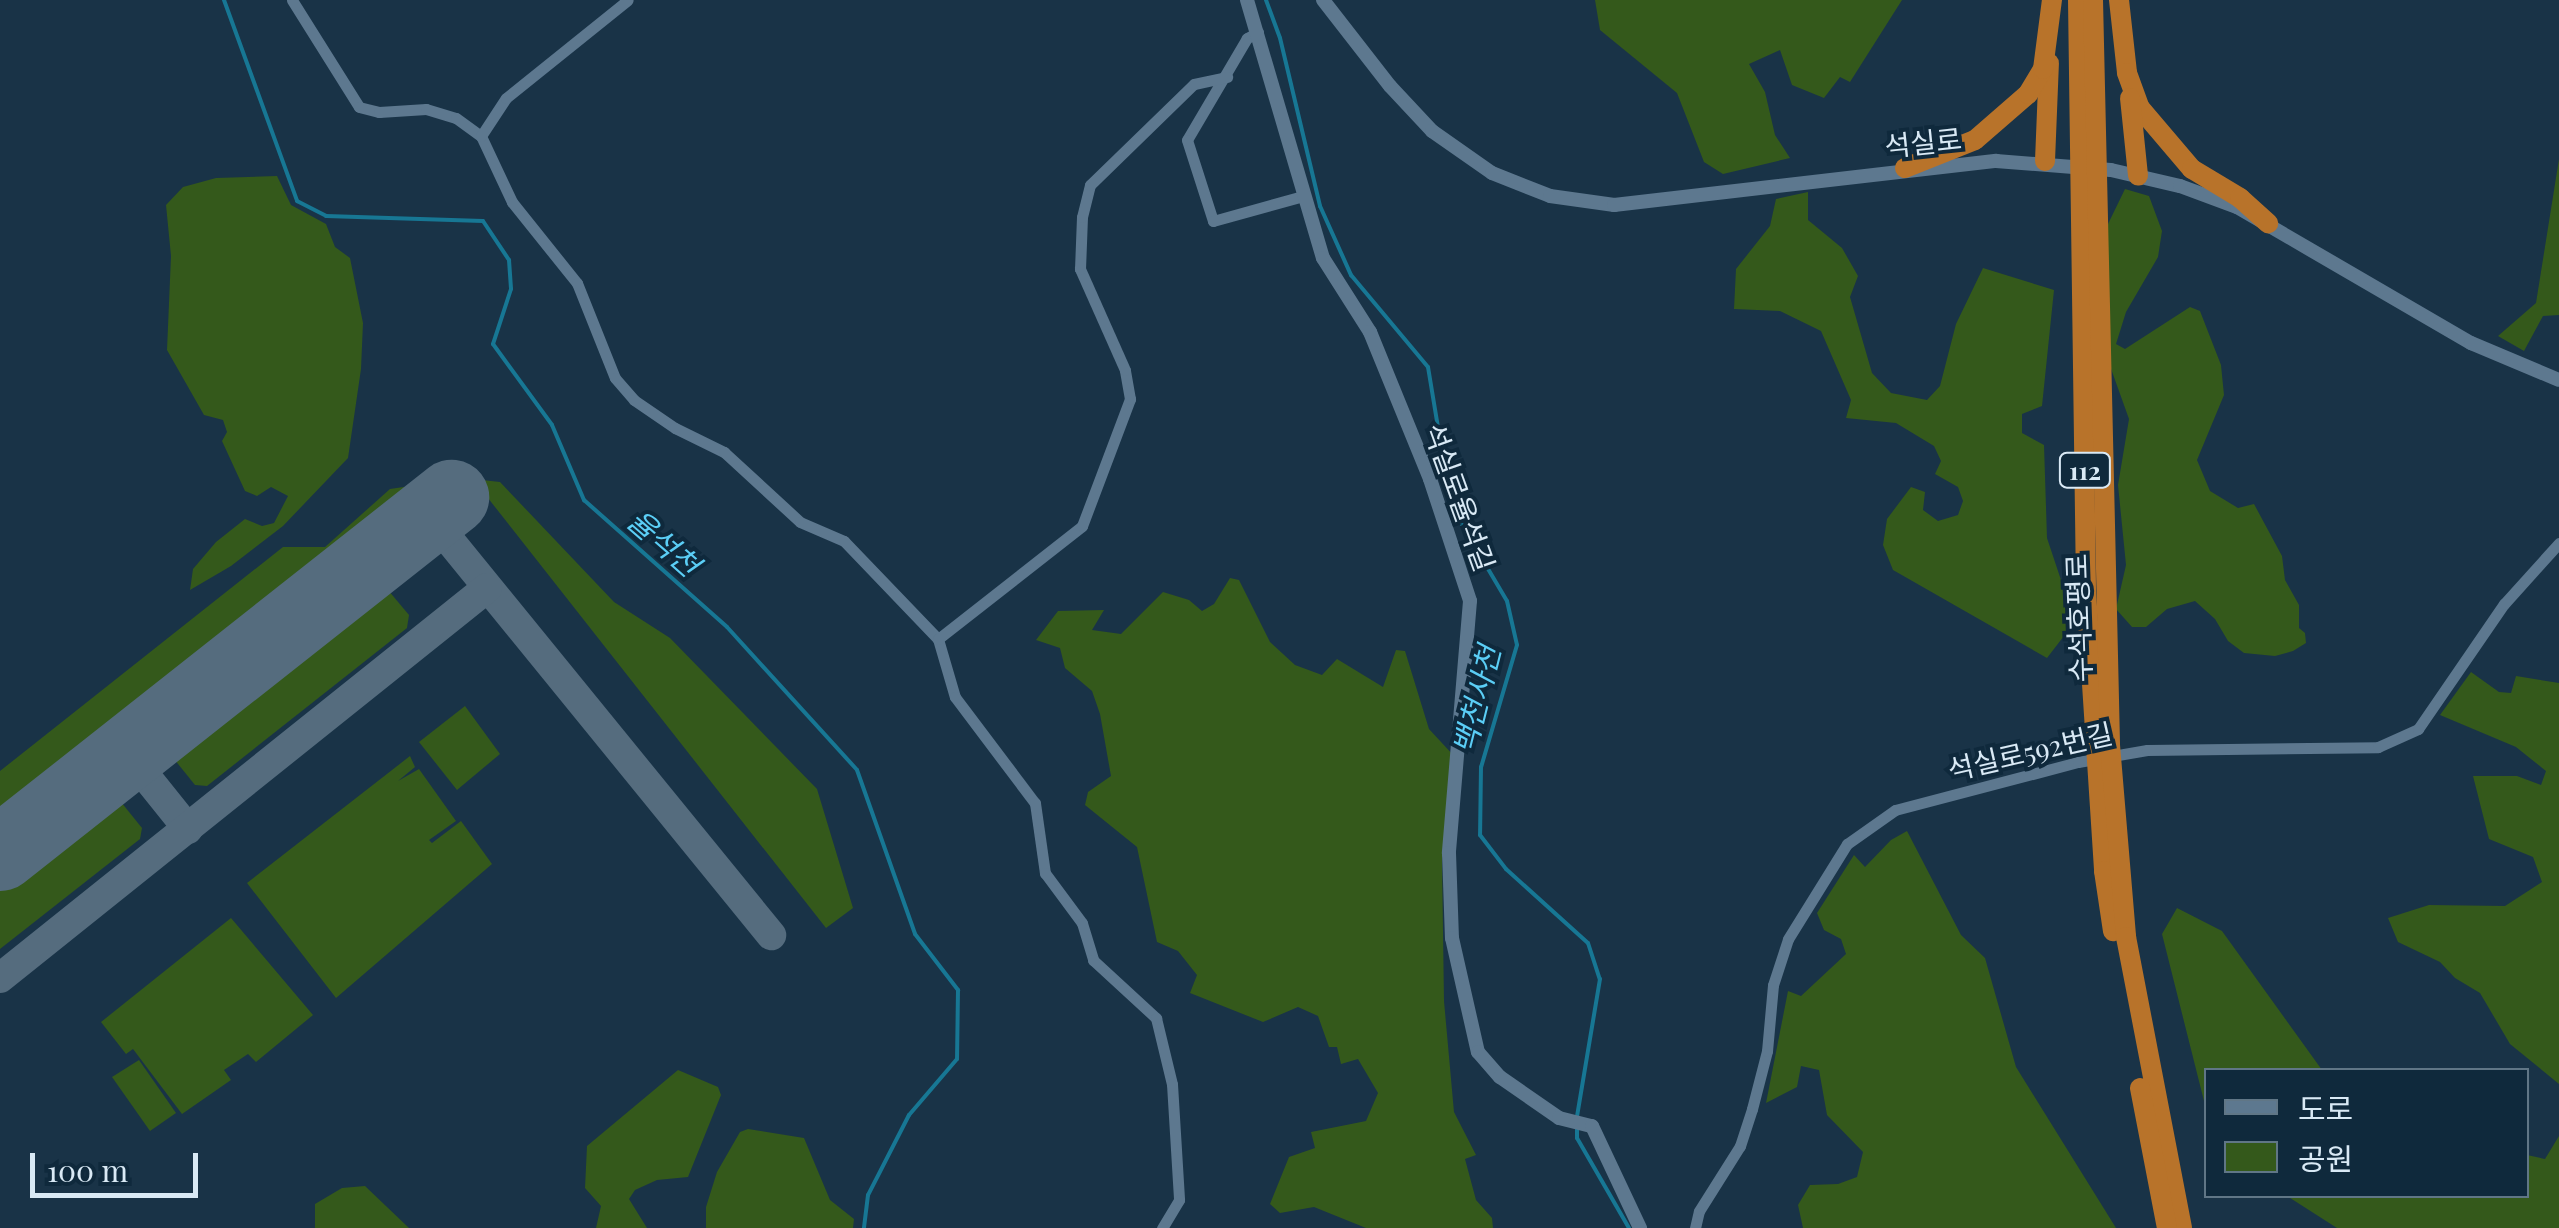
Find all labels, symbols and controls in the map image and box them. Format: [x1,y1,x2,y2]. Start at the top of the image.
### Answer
street label: 석실로 [1883,121,1963,163]
street label: 석실로율석길 [1418,419,1502,575]
road number: 112 [2058,450,2112,490]
water label: 율석천 [621,501,707,583]
street label: 수석호평로 [2059,553,2097,683]
water label: 백천사천 [1445,642,1507,758]
street label: 석실로592번길 [1944,716,2116,786]
legend [2204,1068,2529,1198]
text: 도로 [2298,1088,2353,1128]
scale bar [35,1133,202,1195]
text: 공원 [2298,1138,2353,1178]
text: 100 m [47,1150,128,1190]

